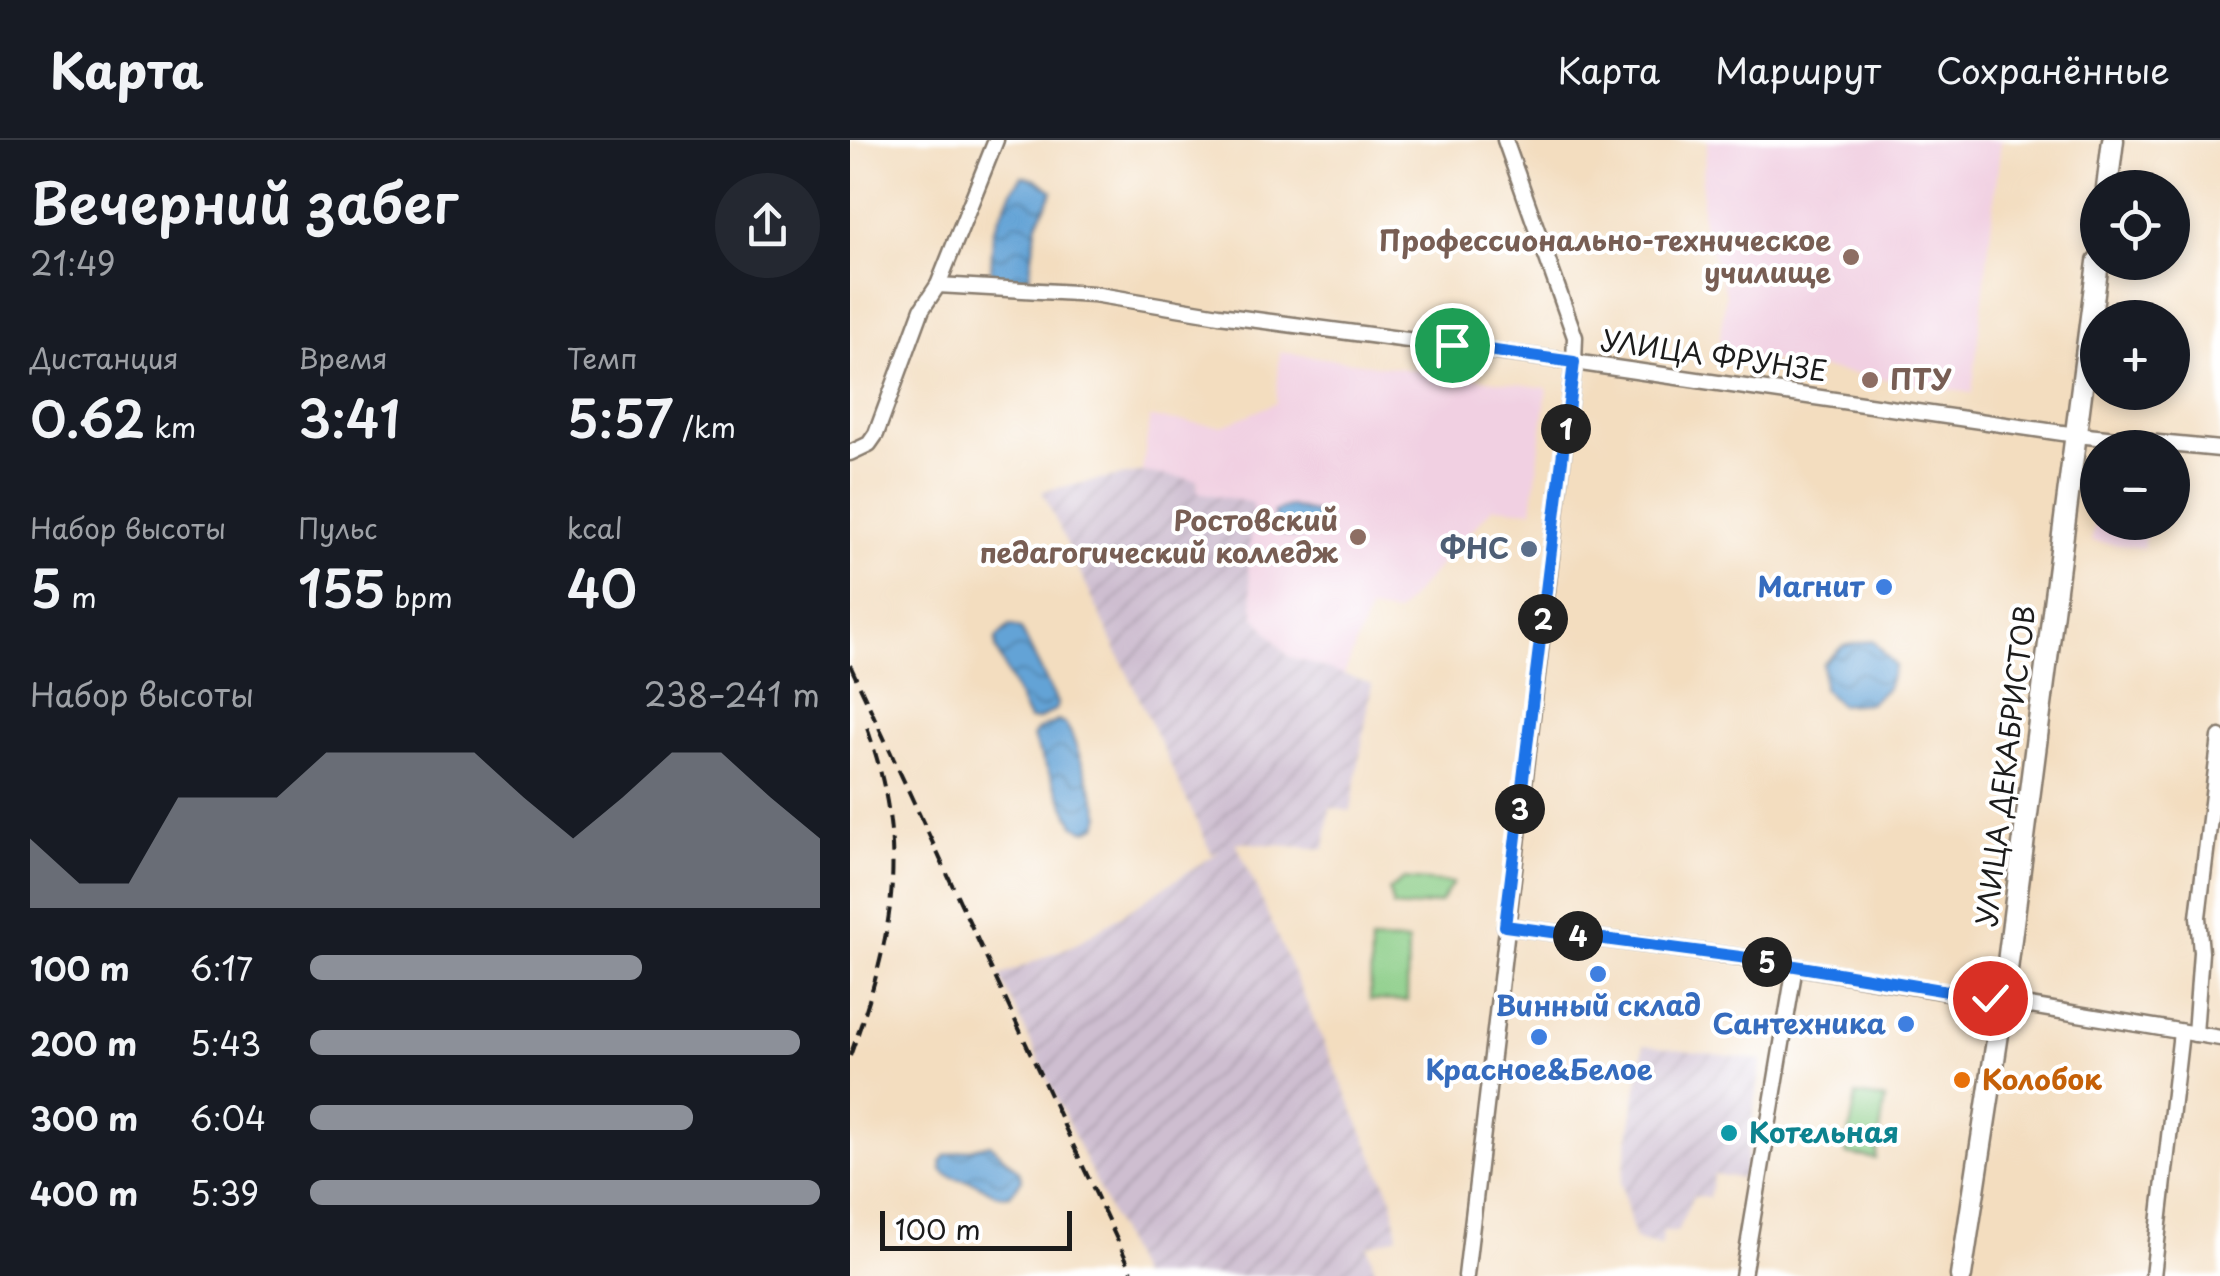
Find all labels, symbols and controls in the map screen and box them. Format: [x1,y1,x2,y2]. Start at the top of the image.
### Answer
text: Карта [50,33,204,105]
text: Карта [1558,43,1660,96]
text: Маршрут [1715,43,1881,96]
text: Сохранённые [1936,43,2170,96]
text: Вечерний забег [30,160,458,243]
map controls [2080,170,2190,540]
button: locate [2080,170,2190,280]
button: share [715,173,820,278]
place label: Профессионально-техническое училище [1379,218,1831,293]
text: 21:49 [30,239,115,287]
marker: Профессионально-техническое училище [1840,246,1862,268]
button: + [2080,300,2190,410]
pin [1410,303,1495,388]
street label: УЛИЦА ФРУНЗЕ [1598,317,1830,392]
icon: arrive [1425,318,1480,373]
text: Дистанция [30,336,179,379]
text: Время [298,336,388,379]
text: Темп [567,336,637,379]
place label: ПТУ [1890,357,1952,400]
marker: ПТУ [1859,369,1881,391]
text: 0.62 [30,379,145,455]
text: 3:41 [298,379,400,455]
text: 5:57 [567,379,673,455]
pin: 1 [1541,404,1591,454]
text: km [145,405,196,448]
text: /km [673,405,736,448]
text: 1 [1559,407,1573,450]
button: − [2080,430,2190,540]
place label: Ростовский педагогический колледж [980,498,1338,573]
text: Набор высоты [30,506,226,549]
text: Пульс [298,506,378,549]
text: kcal [567,506,623,549]
marker: Ростовский педагогический колледж [1347,526,1369,548]
place label: ФНС [1440,526,1509,569]
marker: ФНС [1518,538,1540,560]
text: 5 [30,549,62,625]
text: 155 [298,549,386,625]
text: 40 [567,549,637,625]
place label: Магнит [1758,564,1866,607]
text: m [62,575,97,618]
text: bpm [386,575,453,618]
marker: Магнит [1873,576,1895,598]
pin: 2 [1518,594,1568,644]
text: 2 [1533,597,1553,640]
street label: УЛИЦА ДЕКАБРИСТОВ [1963,603,2046,929]
text: Набор высоты [30,670,254,718]
text: 238–241 m [644,670,820,718]
pin: 3 [1495,784,1545,834]
text: 3 [1511,787,1529,830]
pin: 4 [1553,911,1603,961]
text: 4 [1568,914,1588,957]
pin: 5 [1742,937,1792,987]
text: 5 [1758,940,1776,983]
text: 100 m [30,944,130,992]
text: 6:17 [190,944,253,992]
pin [1948,956,2033,1041]
marker: Винный склад [1587,963,1609,985]
icon: check [1963,971,2018,1026]
place label: Винный склад [1495,983,1701,1026]
place label: Сантехника [1712,1001,1887,1044]
marker: Сантехника [1895,1013,1917,1035]
text: 200 m [30,1019,137,1067]
text: 5:43 [190,1019,261,1067]
marker: Красное&Белое [1528,1026,1550,1048]
place label: Красное&Белое [1426,1047,1653,1090]
place label: Колобок [1982,1057,2102,1100]
marker: Колобок [1951,1069,1973,1091]
text: 300 m [30,1094,138,1142]
text: 6:04 [190,1094,266,1142]
place label: Котельная [1749,1110,1899,1153]
marker: Котельная [1718,1122,1740,1144]
text: 400 m [30,1169,138,1217]
text: 5:39 [190,1169,259,1217]
scale bar [880,1206,1072,1250]
text: 100 m [895,1207,981,1250]

